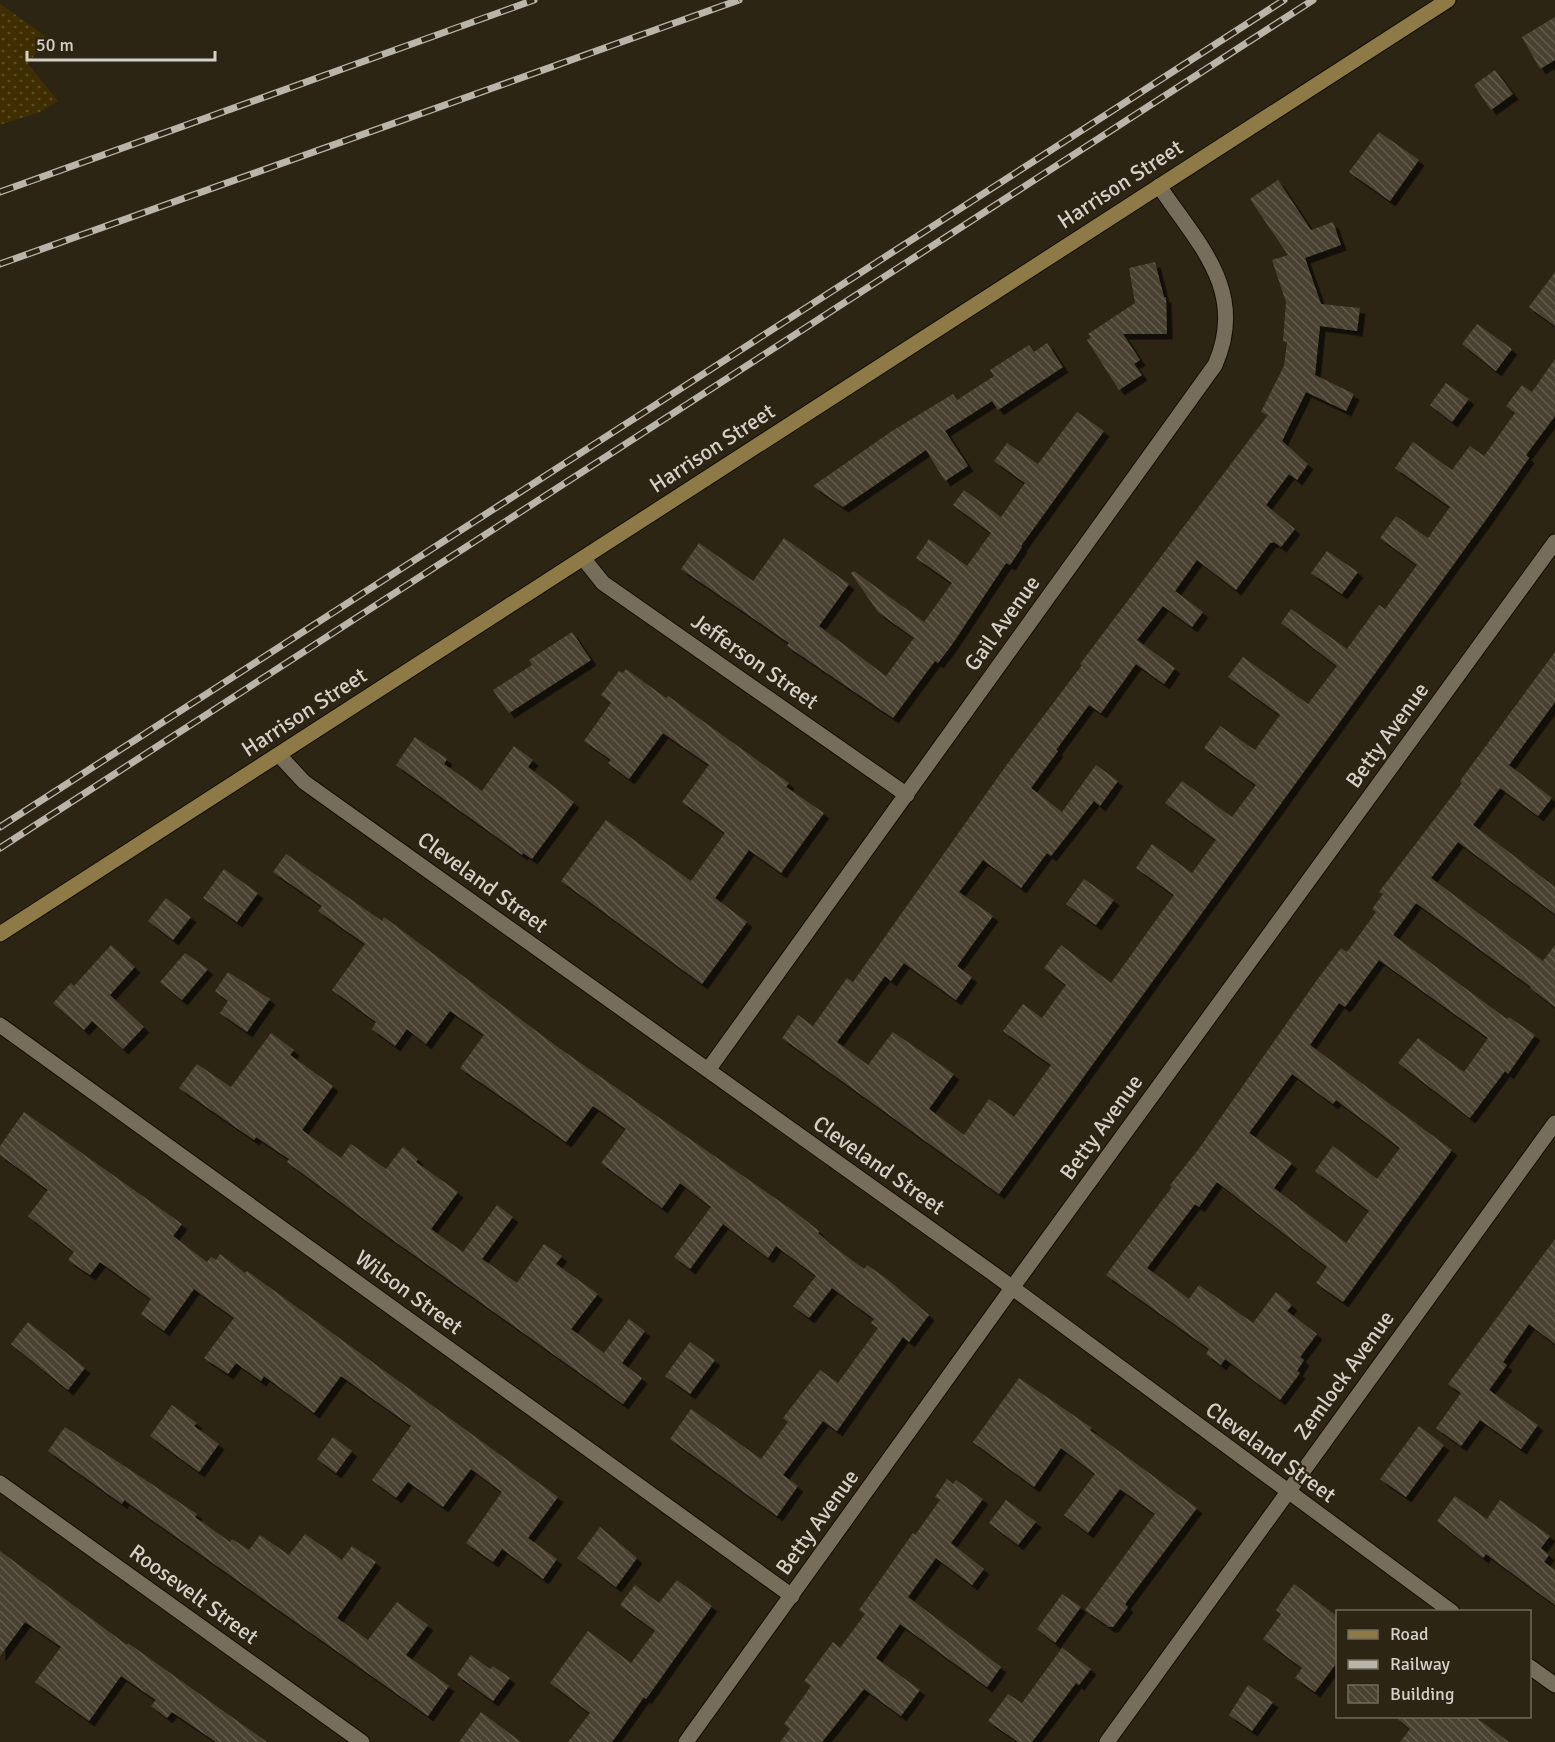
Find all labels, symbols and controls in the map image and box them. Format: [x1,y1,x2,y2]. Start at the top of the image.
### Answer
scale bar [27,24,214,62]
text: 50 m [36,34,74,56]
street label: Harrison Street [1052,133,1188,234]
street label: Harrison Street [644,397,780,498]
street label: Gail Avenue [958,570,1046,676]
street label: Jefferson Street [686,607,824,715]
street label: Harrison Street [236,661,372,762]
street label: Betty Avenue [1340,677,1434,793]
street label: Cleveland Street [413,826,554,938]
street label: Betty Avenue [1054,1069,1148,1185]
street label: Cleveland Street [808,1110,950,1221]
street label: Wilson Street [350,1244,468,1340]
street label: Zemlock Avenue [1288,1305,1400,1445]
street label: Cleveland Street [1201,1396,1342,1508]
street label: Betty Avenue [770,1464,864,1580]
street label: Roosevelt Street [124,1538,264,1650]
legend [1336,1610,1531,1718]
text: Road [1390,1623,1429,1645]
text: Railway [1390,1653,1451,1675]
text: Building [1390,1683,1454,1705]

